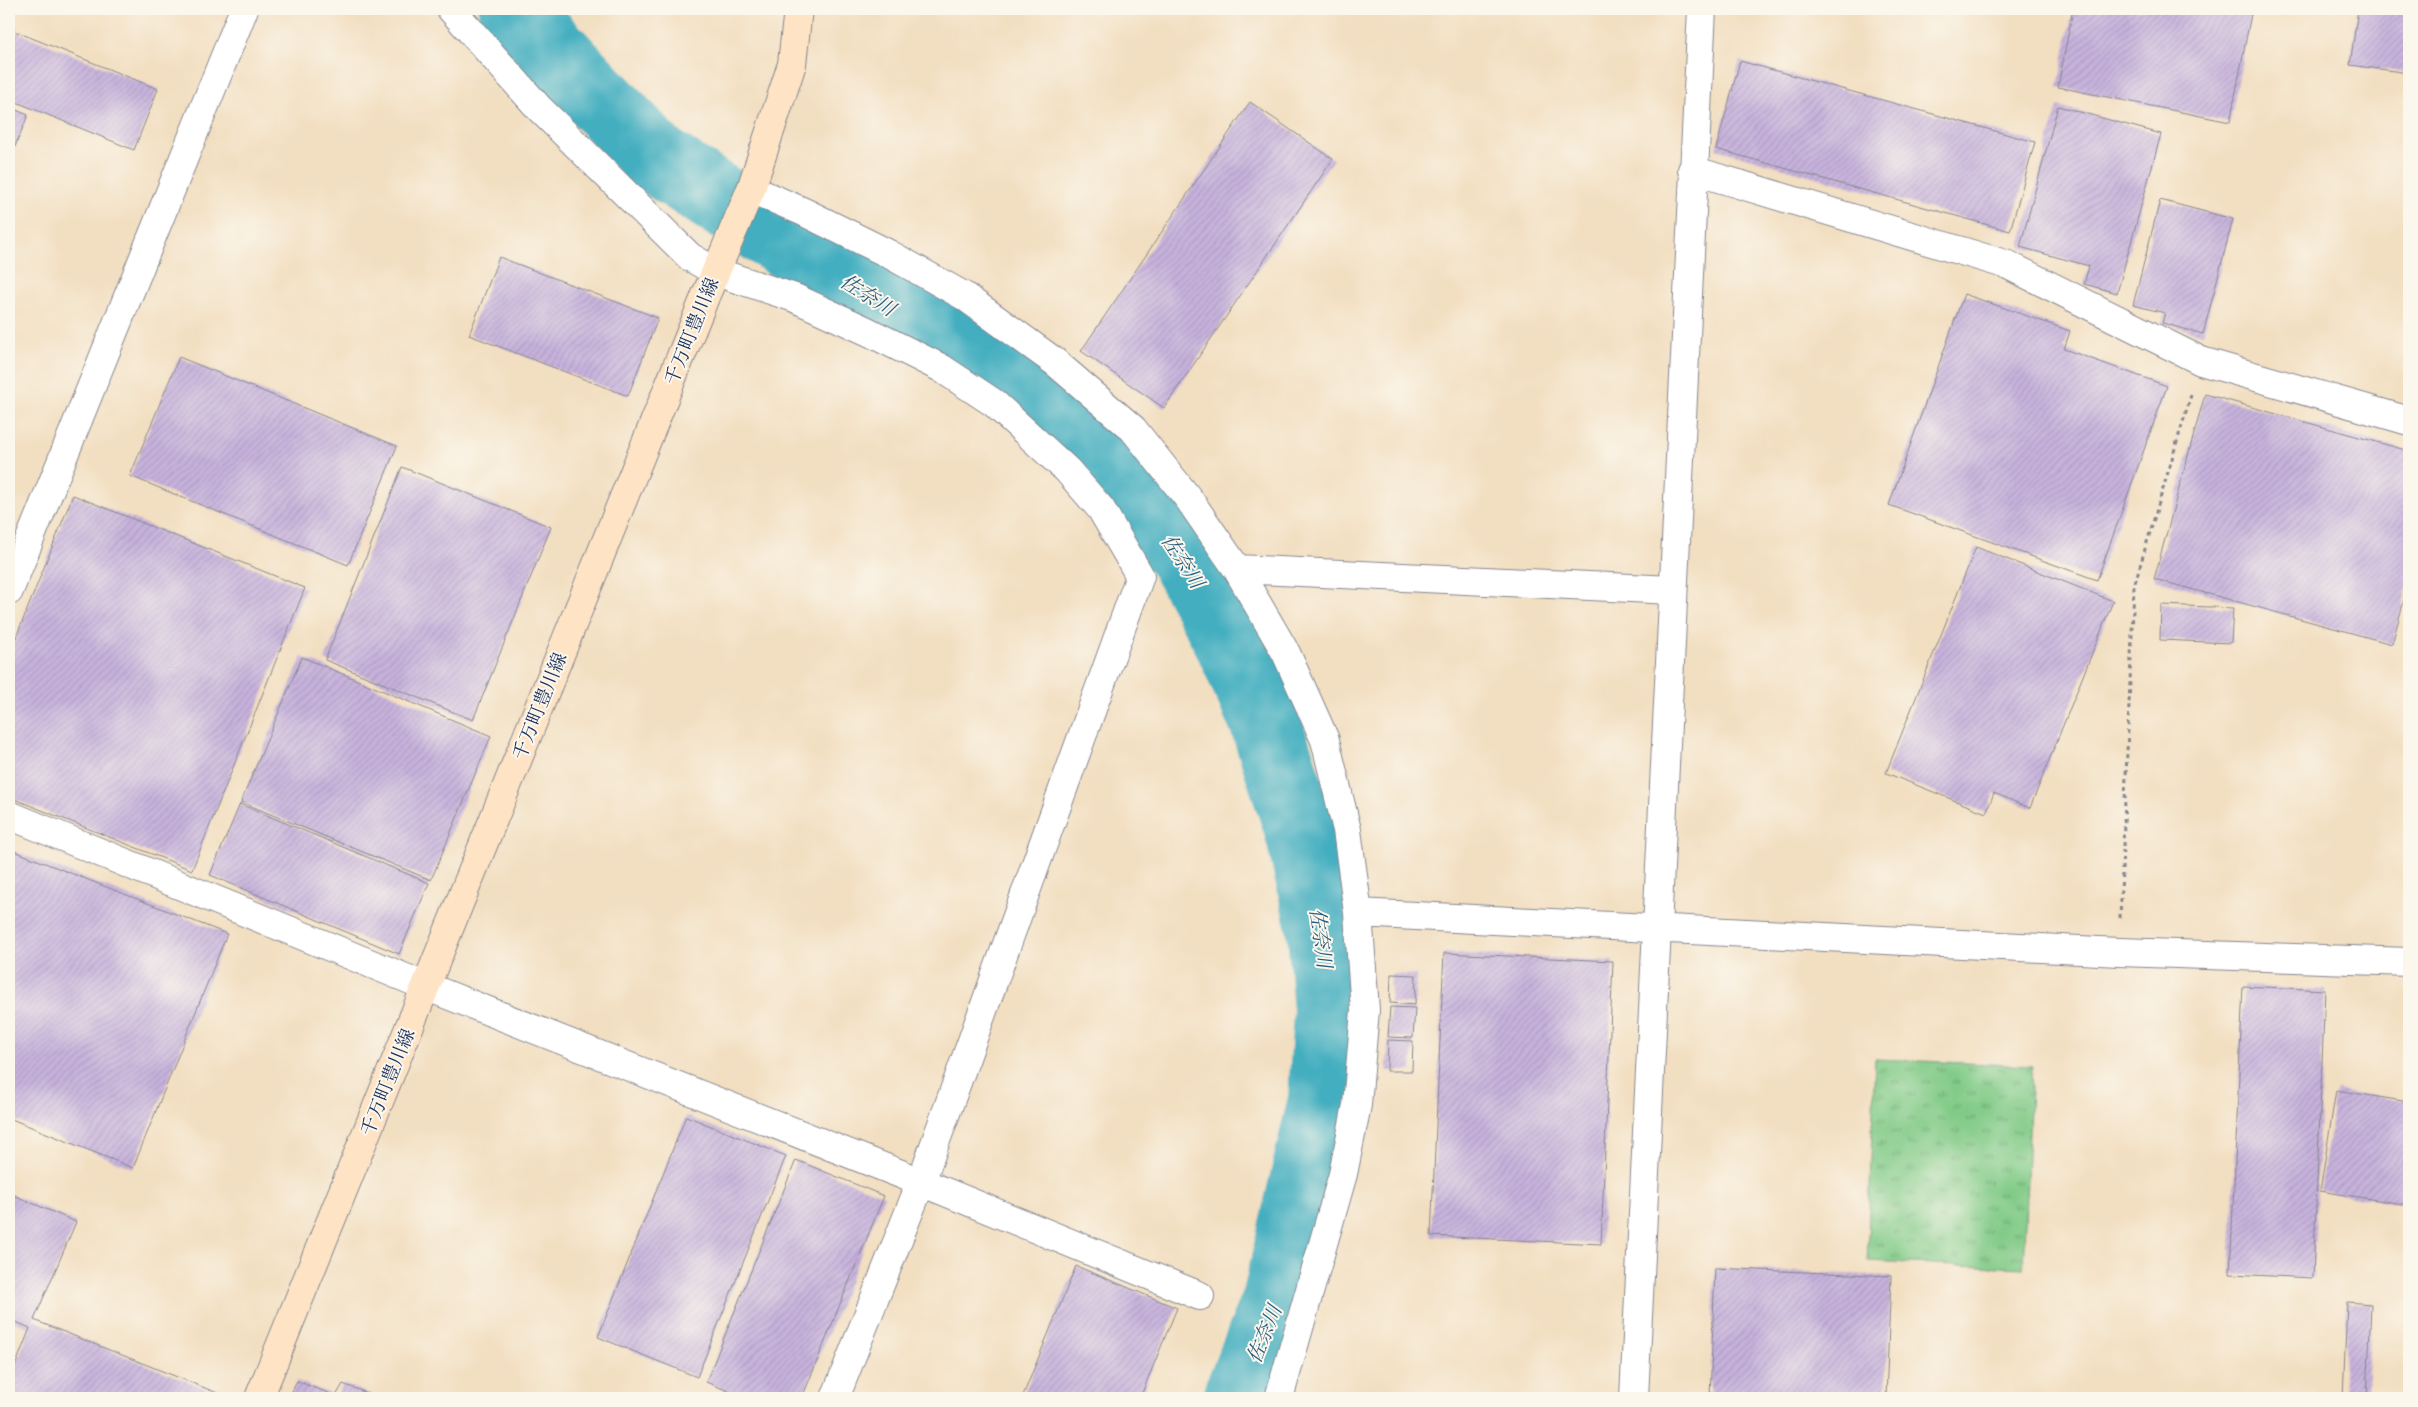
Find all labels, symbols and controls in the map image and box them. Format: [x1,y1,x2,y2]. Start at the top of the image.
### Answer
water label: 佐奈川 [835,270,901,324]
street label: 千万町豊川線 [660,274,724,389]
water label: 佐奈川 [1155,530,1210,595]
street label: 千万町豊川線 [508,649,572,764]
water label: 佐奈川 [1303,907,1336,972]
street label: 千万町豊川線 [356,1025,420,1140]
water label: 佐奈川 [1243,1300,1289,1367]

